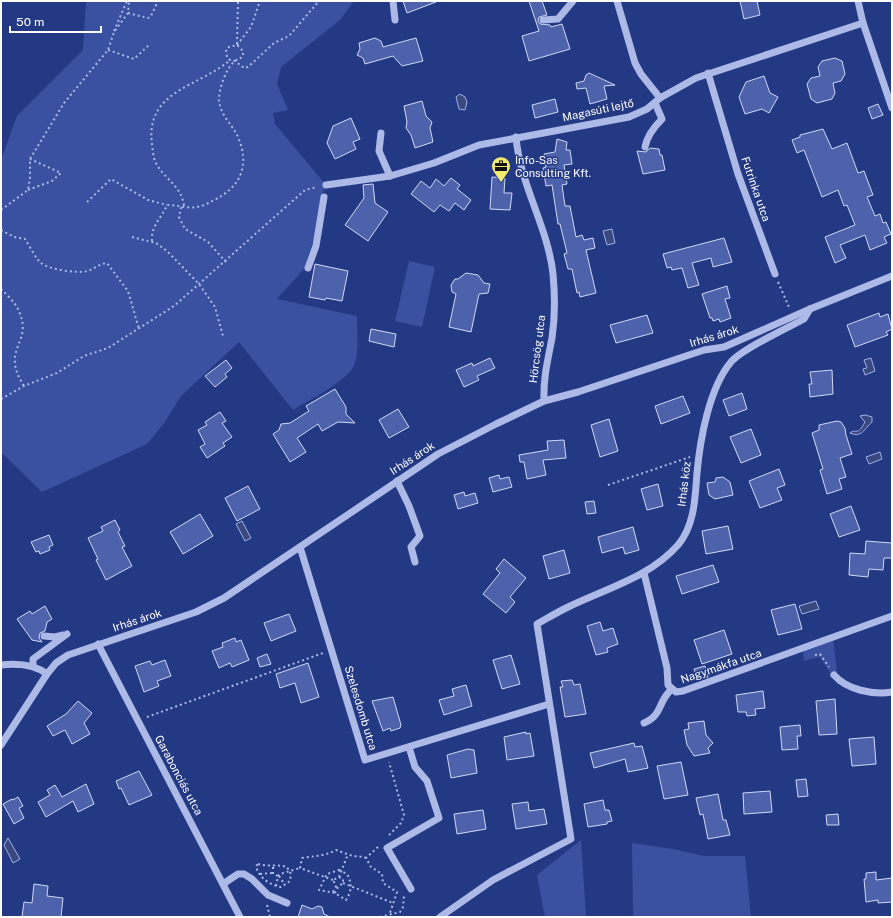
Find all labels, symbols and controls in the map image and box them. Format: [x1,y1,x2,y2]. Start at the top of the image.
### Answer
scale bar [10,8,101,34]
text: 50 m [16,15,44,29]
street label: Magasúti lejtő [561,97,635,123]
place label: Info-Sas Consulting Kft. [515,154,591,179]
office icon: Info-Sas Consulting Kft. [490,155,512,183]
street label: Futrinka utca [739,155,773,223]
street label: Hörcsög utca [527,314,547,384]
street label: Irhás árok [688,323,740,349]
street label: Irhás árok [387,439,437,477]
street label: Irhás köz [675,461,693,507]
street label: Irhás árok [111,606,163,634]
street label: Nagymákfa utca [679,647,763,685]
street label: Szelesdomb utca [342,664,380,752]
street label: Garabonciás utca [153,733,205,817]

